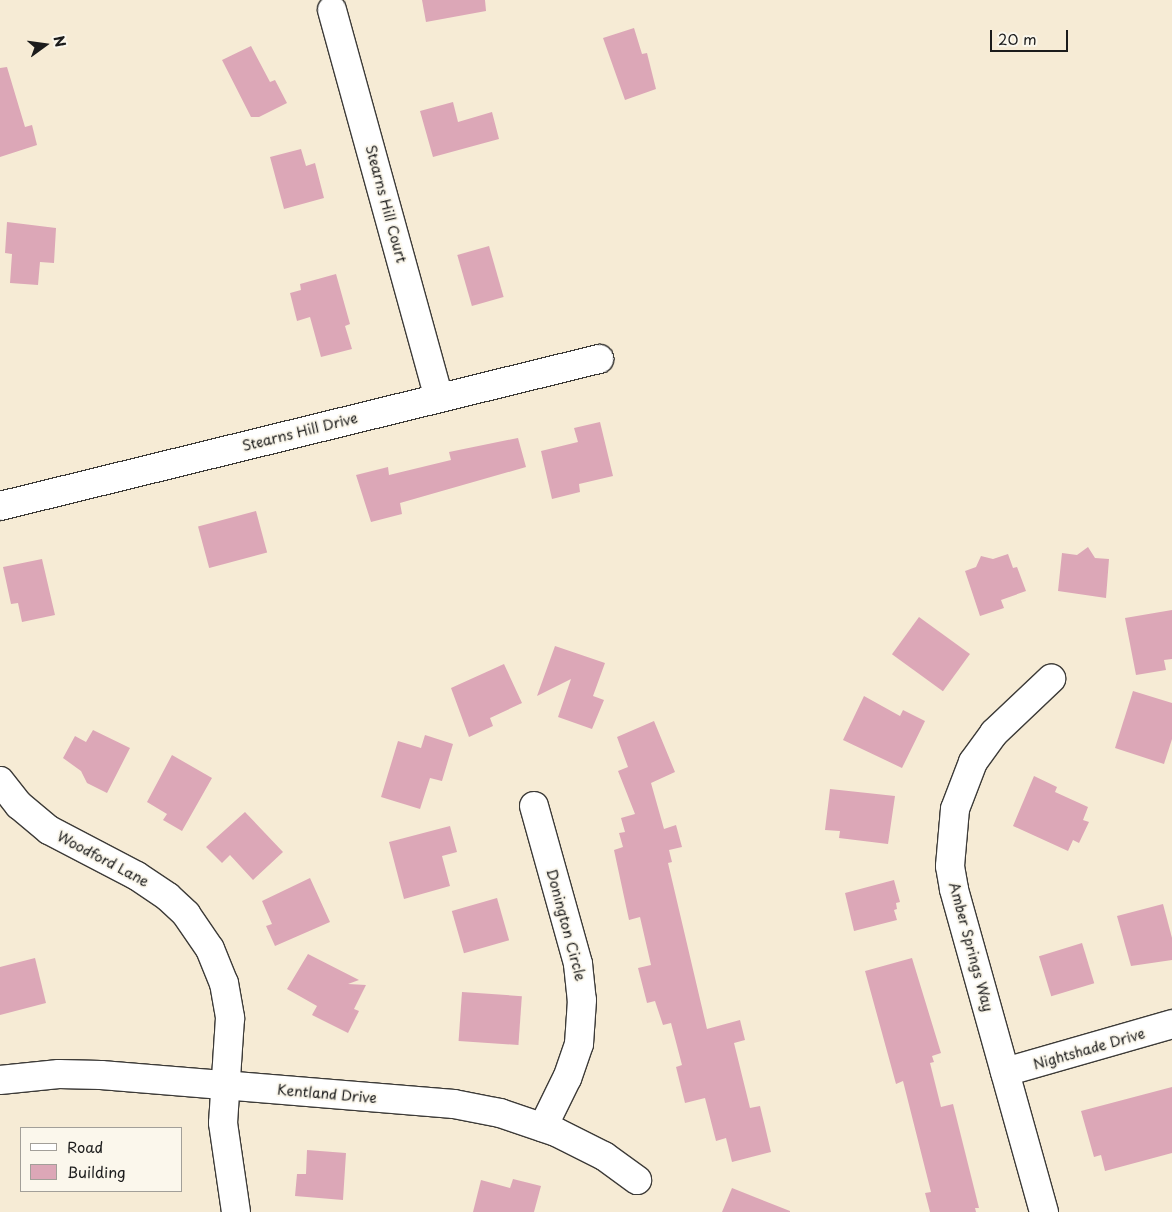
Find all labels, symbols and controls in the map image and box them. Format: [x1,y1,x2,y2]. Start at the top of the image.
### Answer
north arrow [20,20,70,70]
scale bar [992,20,1070,52]
text: 20 m [998,27,1037,50]
text: N [49,33,72,49]
street label: Stearns Hill Court [362,143,410,265]
street label: Stearns Hill Drive [241,410,359,454]
street label: Woodford Lane [54,828,152,890]
street label: Donington Circle [543,867,589,983]
street label: Amber Springs Way [945,880,997,1014]
street label: Nightshade Drive [1031,1025,1147,1073]
street label: Kentland Drive [276,1081,378,1107]
legend [20,1127,182,1192]
text: Road [67,1135,103,1158]
text: Building [67,1160,126,1183]

